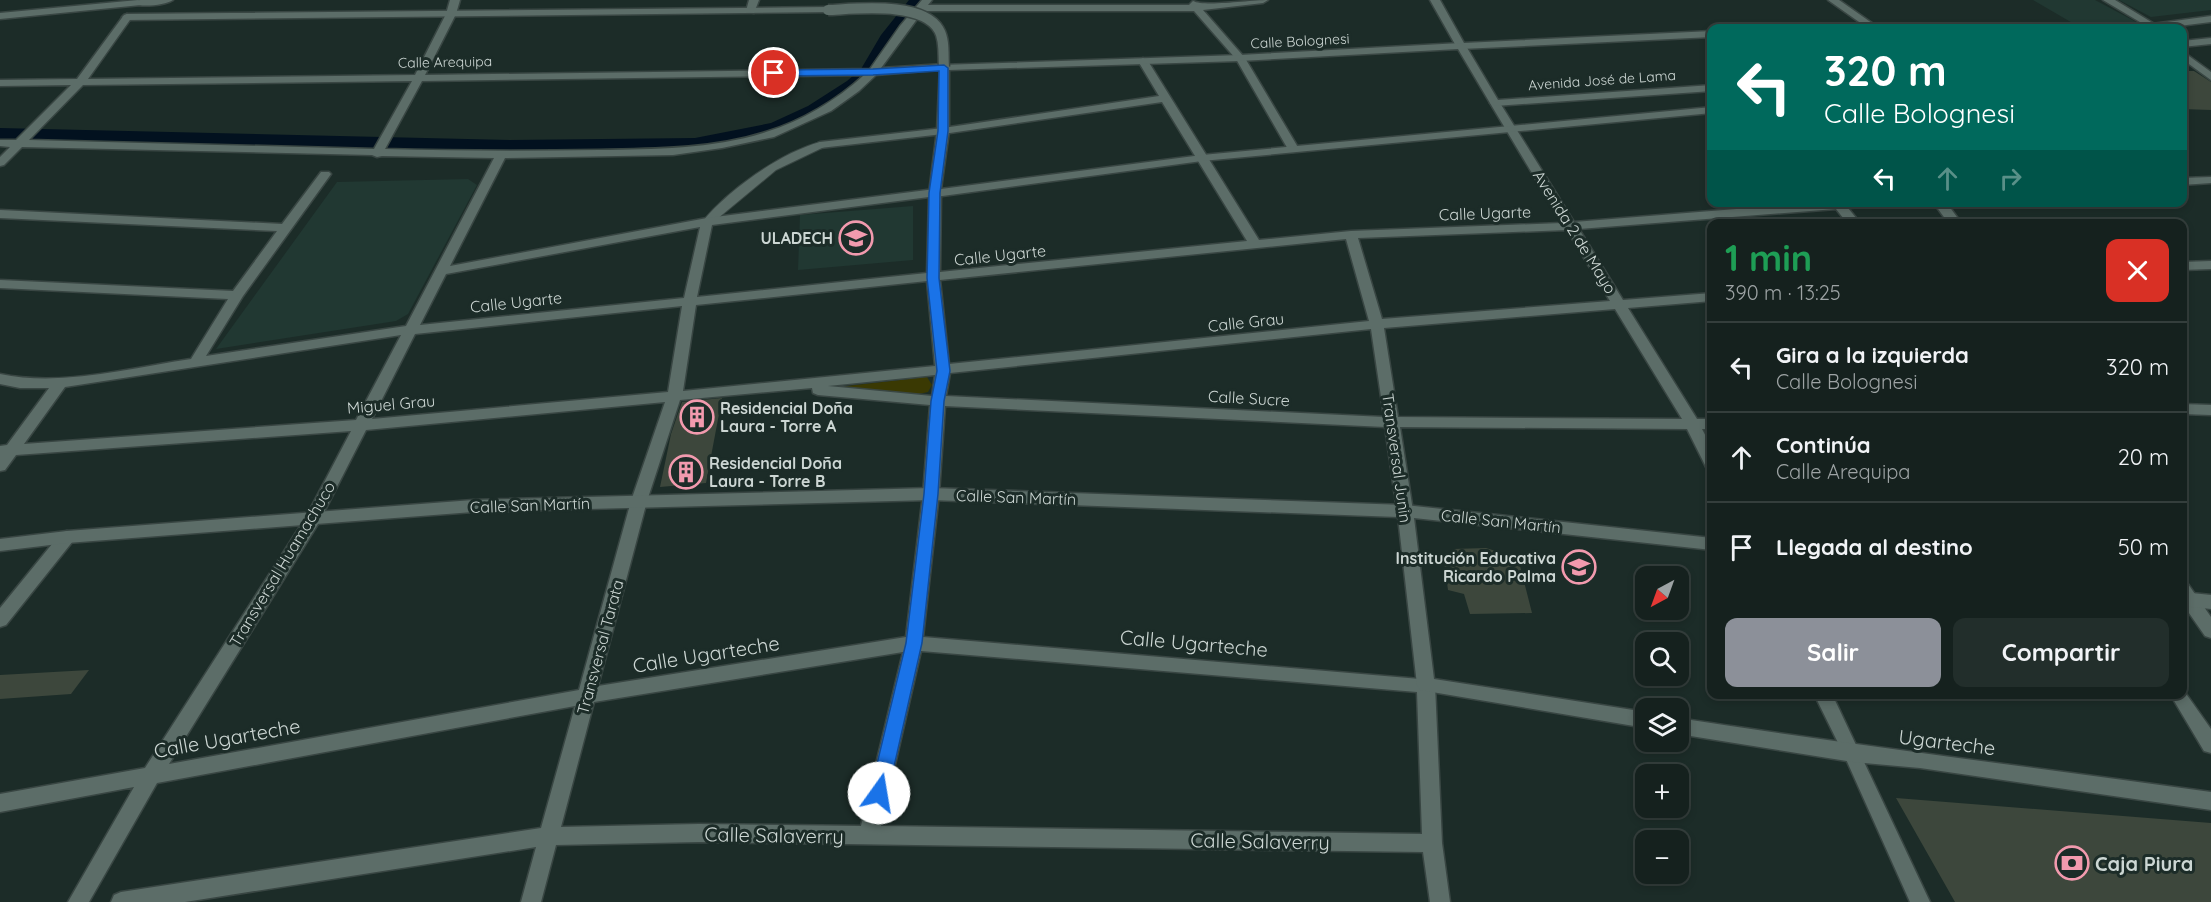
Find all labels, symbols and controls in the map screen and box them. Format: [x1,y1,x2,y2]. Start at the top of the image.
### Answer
street label: Calle Bolognesi [1250,29,1350,53]
text: 320 m [1824,44,1947,97]
pin [748,47,799,98]
icon: left [1725,48,1803,126]
street label: Calle Arequipa [398,52,492,72]
icon: arrive [757,56,790,89]
street label: Avenida José de Lama [1528,66,1676,94]
text: Calle Bolognesi [1824,96,2015,130]
icon: left [1868,162,1901,195]
icon: ahead [1931,162,1964,195]
icon: right [1994,162,2027,195]
street label: Avenida 2 de Mayo [1529,167,1621,297]
street label: Calle Ugarte [1439,201,1531,225]
school or university icon: ULADECH [838,220,874,256]
place label: ULADECH [760,228,833,248]
text: 1 min [1725,235,1812,280]
button: close [2106,239,2169,302]
street label: Calle Ugarte [953,240,1047,270]
text: 390 m · 13:25 [1725,280,1841,305]
street label: Calle Ugarte [469,287,563,317]
street label: Calle Grau [1207,308,1285,336]
text: Gira a la izquierda [1776,341,1969,369]
icon: left [1725,351,1758,384]
text: 320 m [2106,353,2169,381]
text: Calle Bolognesi [1776,369,1918,394]
street label: Calle Sucre [1208,386,1290,410]
street label: Miguel Grau [346,390,436,418]
street label: Transversal Junin [1378,392,1416,524]
place label: Residencial Doña Laura - Torre A [720,398,853,436]
building icon: Residencial Doña Laura - Torre A [679,399,715,435]
text: Continúa [1776,431,1871,459]
icon: ahead [1725,441,1758,474]
text: 20 m [2118,443,2169,471]
place label: Residencial Doña Laura - Torre B [709,453,842,491]
building icon: Residencial Doña Laura - Torre B [668,454,704,490]
text: Calle Arequipa [1776,459,1910,484]
street label: Transversal Huamachuco [225,478,339,650]
street label: Calle San Martín [956,485,1076,509]
street label: Calle San Martín [470,493,590,517]
street label: Calle San Martín [1440,505,1562,537]
icon: arrive [1725,531,1758,564]
text: Llegada al destino [1776,533,1973,561]
text: 50 m [2118,533,2169,561]
place label: Institución Educativa Ricardo Palma [1396,548,1556,586]
school or university icon: Institución Educativa Ricardo Palma [1561,549,1597,585]
north arrow [1635,566,1689,620]
map controls [1635,566,1689,884]
street label: Transversal Tarata [572,577,628,717]
button: Salir [1725,618,1941,687]
button: Compartir [1953,618,2169,687]
street label: Calle Ugarteche [1119,624,1269,662]
street label: Calle Ugarteche [631,630,781,678]
button: search [1635,632,1689,686]
button: layers [1635,698,1689,752]
street label: Calle Ugarteche [152,713,302,763]
street label: Ugarteche [1897,724,1997,760]
position arrow [847,761,911,825]
button: + [1635,764,1689,818]
street label: Calle Salaverry [704,821,844,849]
street label: Calle Salaverry [1190,827,1330,855]
button: − [1635,830,1689,884]
bank icon: Caja Piura [2054,845,2090,881]
place label: Caja Piura [2095,851,2193,876]

